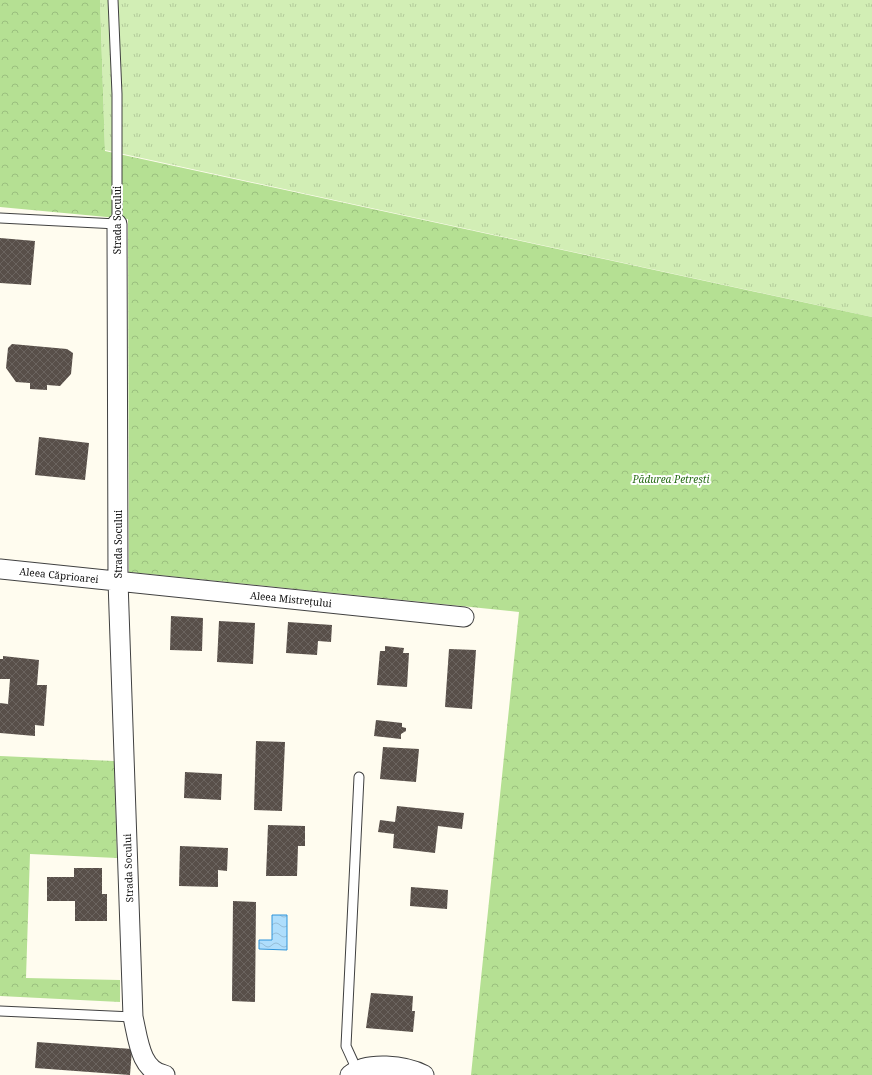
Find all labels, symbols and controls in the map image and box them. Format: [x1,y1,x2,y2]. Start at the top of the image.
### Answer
street label: Strada Socului [110,185,124,254]
park label: Pădurea Petrești [631,472,710,486]
street label: Strada Socului [111,509,125,578]
street label: Aleea Căprioarei [19,564,100,586]
street label: Aleea Mistrețului [249,588,333,610]
street label: Strada Socului [120,833,136,903]

